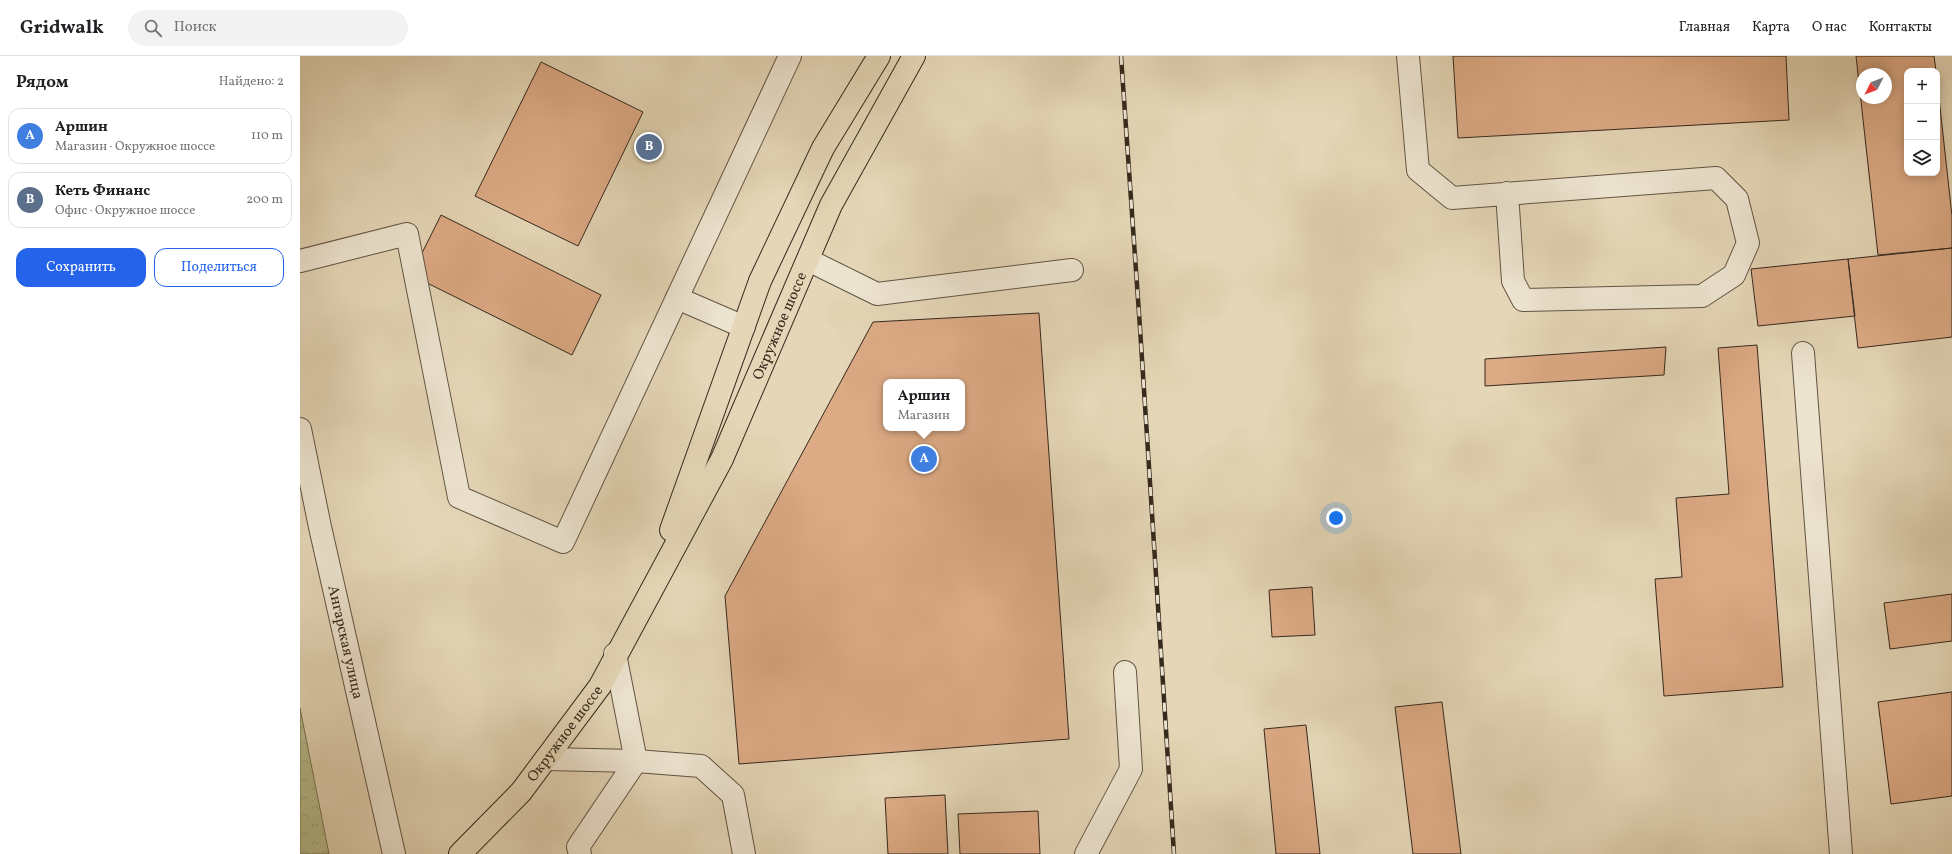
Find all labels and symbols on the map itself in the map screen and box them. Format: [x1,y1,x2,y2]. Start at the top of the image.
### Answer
north arrow [1856,68,1892,104]
pin: B [636,132,662,162]
street label: Окружное шоссе [748,269,813,384]
pin: A [911,444,937,474]
your location [1326,508,1346,528]
street label: Ангарская улица [322,583,368,701]
street label: Окружное шоссе [523,682,609,787]

